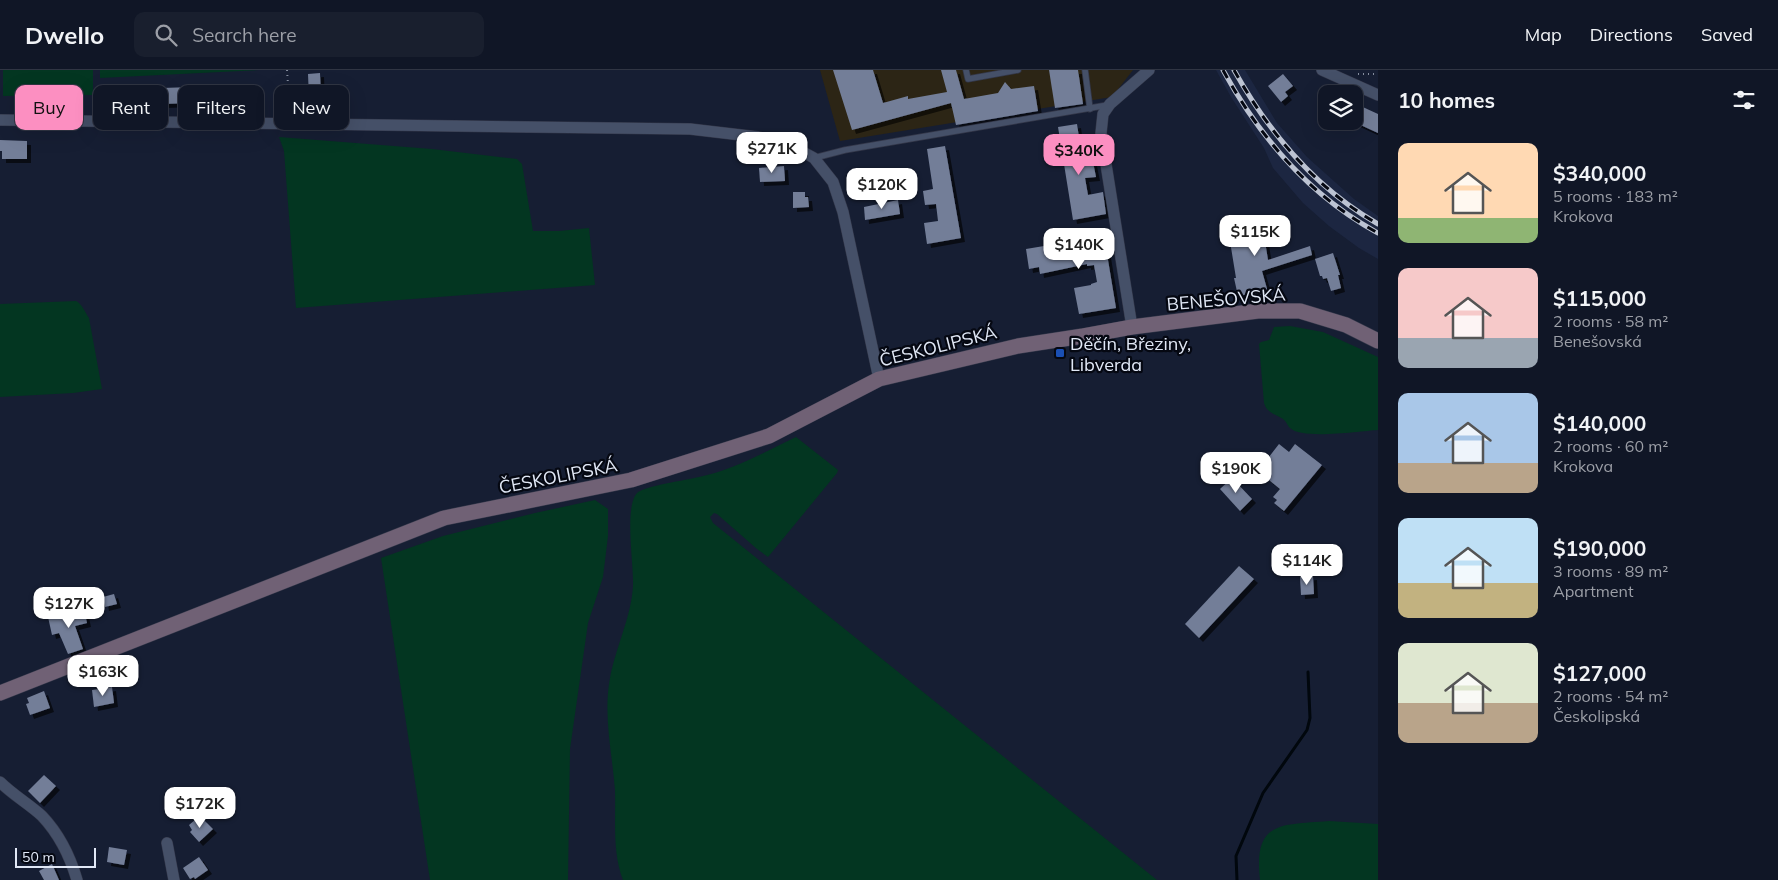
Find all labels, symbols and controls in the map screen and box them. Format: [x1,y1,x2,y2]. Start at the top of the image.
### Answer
search box [134,12,484,57]
text: Dwello [25,20,104,50]
icon: search [152,21,180,49]
text: Search here [192,23,297,47]
text: Map [1525,23,1562,46]
text: Directions [1590,23,1673,46]
text: Saved [1701,23,1753,46]
chip: Buy [15,85,83,130]
chip: Rent [93,85,168,130]
chip: Filters [178,85,264,130]
chip: New [274,85,349,130]
map controls [1318,85,1363,130]
button: layers [1318,85,1363,130]
icon: filters [1730,86,1758,114]
text: 10 homes [1398,87,1495,113]
pin: $271K [737,132,807,174]
pin: $340K [1044,134,1114,176]
text: $271K [747,138,797,158]
text: $340K [1054,140,1104,160]
text: $340,000 [1553,160,1646,186]
icon: home [1438,163,1498,223]
pin: $120K [847,168,917,210]
text: $120K [857,174,907,194]
text: 5 rooms · 183 m² [1553,186,1678,206]
text: Krokova [1553,206,1613,226]
pin: $115K [1220,214,1290,257]
text: $115K [1230,221,1280,241]
pin: $140K [1044,228,1114,270]
text: $140K [1054,234,1104,254]
street label: BENEŠOVSKÁ [1166,282,1286,316]
text: $115,000 [1553,285,1646,311]
icon: home [1438,288,1498,348]
text: 2 rooms · 58 m² [1553,311,1668,331]
street label: ČESKOLIPSKÁ [877,320,999,372]
text: Benešovská [1553,331,1642,351]
place label: Děčín, Březiny, Libverda [1070,332,1191,376]
marker: Děčín, Březiny, Libverda [1054,347,1066,359]
text: $140,000 [1553,410,1646,436]
icon: home [1438,413,1498,473]
text: 2 rooms · 60 m² [1553,436,1668,456]
pin: $190K [1201,452,1271,494]
street label: ČESKOLIPSKÁ [497,453,619,499]
text: Krokova [1553,456,1613,476]
text: $190K [1211,458,1261,478]
text: $190,000 [1553,535,1646,561]
icon: home [1438,538,1498,598]
pin: $114K [1272,544,1342,586]
text: $114K [1282,550,1332,570]
text: 3 rooms · 89 m² [1553,561,1668,581]
text: Apartment [1553,581,1634,601]
pin: $127K [34,586,104,629]
text: $127K [44,593,94,613]
pin: $163K [68,654,138,697]
text: $127,000 [1553,660,1646,686]
text: $163K [78,661,128,681]
icon: home [1438,663,1498,723]
text: 2 rooms · 54 m² [1553,686,1668,706]
text: Českolipská [1553,706,1640,726]
pin: $172K [165,786,235,829]
text: $172K [175,793,225,813]
scale bar [15,845,96,868]
text: 50 m [22,848,55,866]

